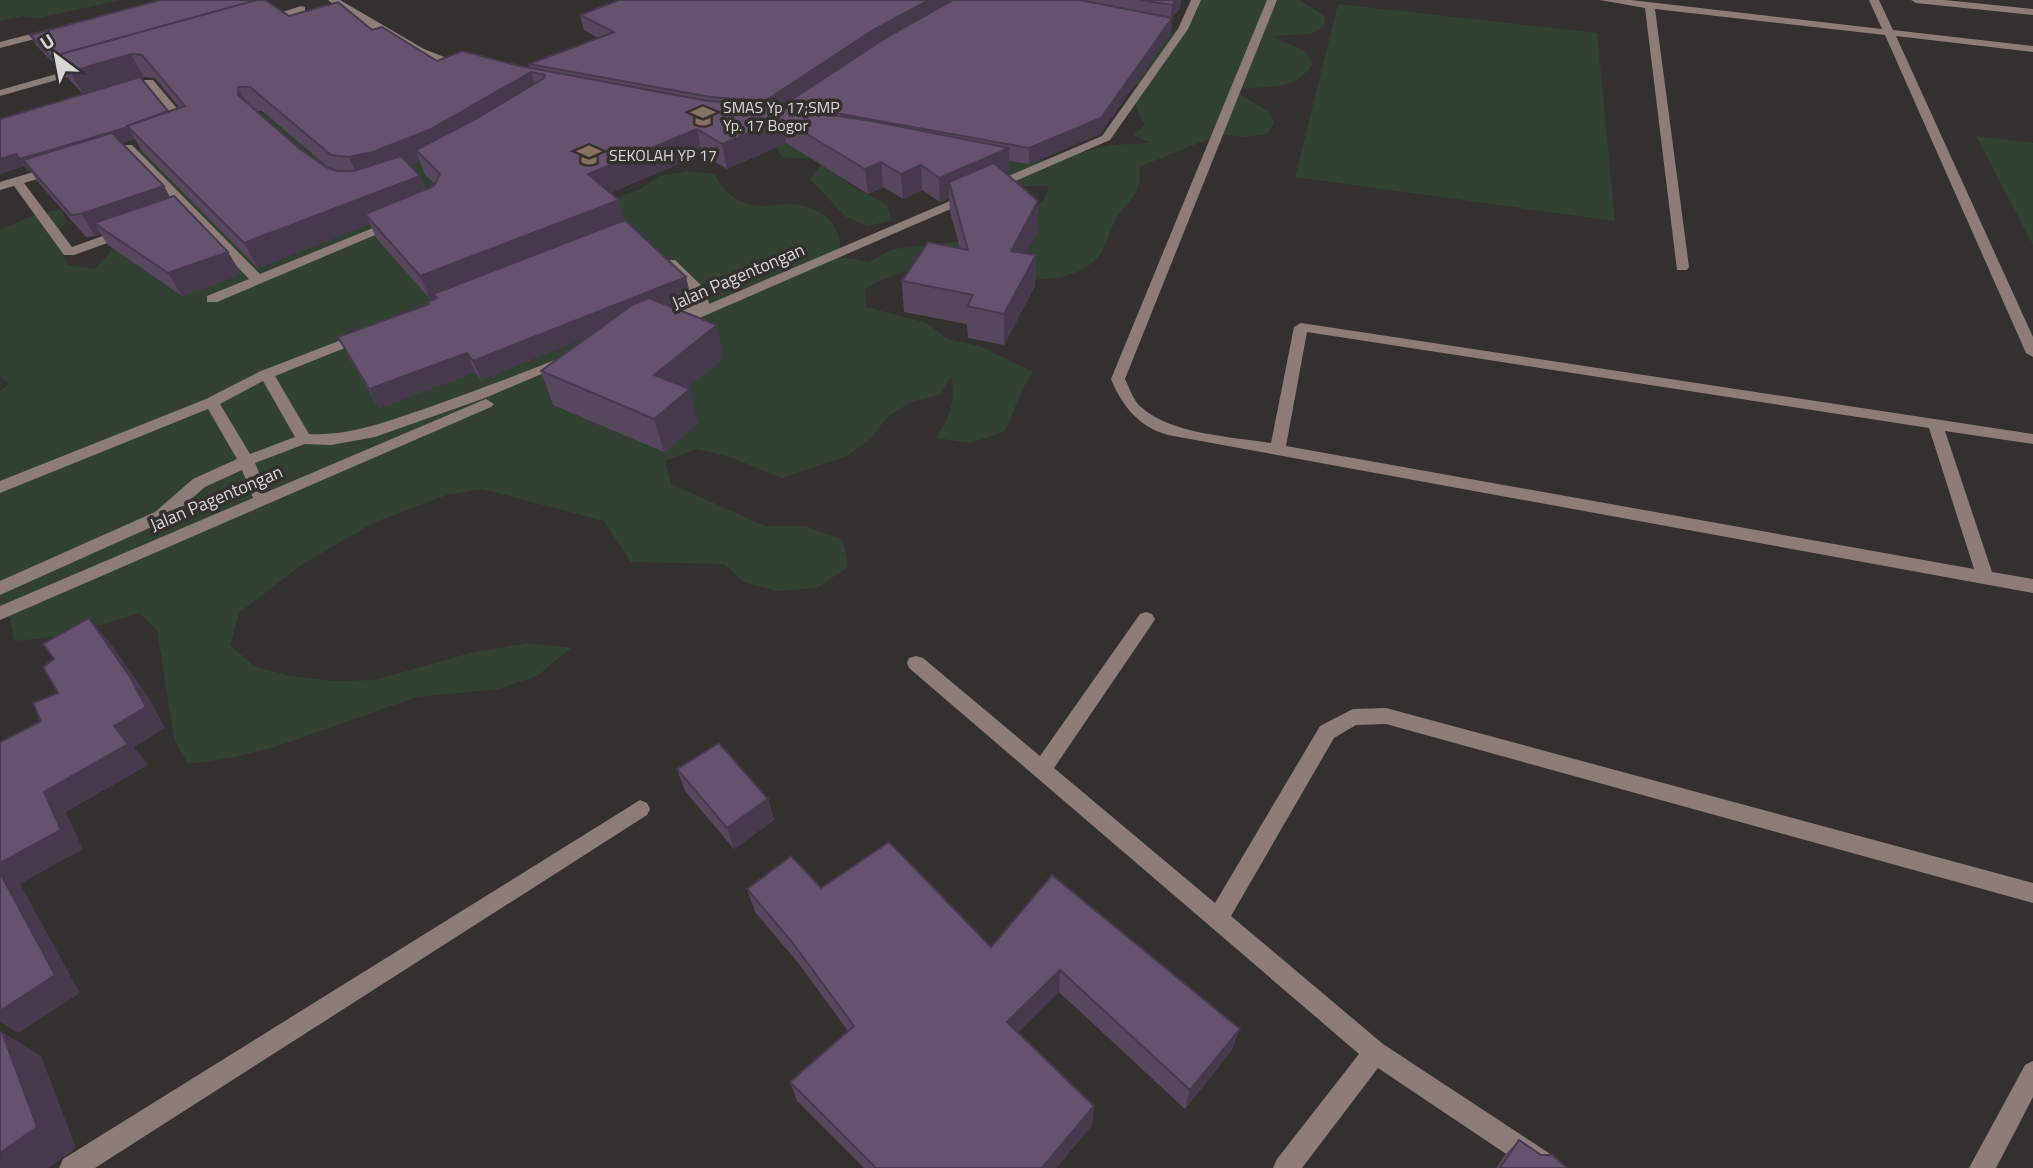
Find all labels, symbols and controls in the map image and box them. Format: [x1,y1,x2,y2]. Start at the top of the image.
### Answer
north arrow [21,21,91,91]
text: U [34,26,60,57]
place label: SMAS Yp 17;SMP Yp. 17 Bogor [723,95,840,137]
school or university icon: SMAS Yp 17;SMP Yp. 17 Bogor [689,102,717,130]
school or university icon: SEKOLAH YP 17 [575,141,603,169]
place label: SEKOLAH YP 17 [609,143,717,167]
street label: Jalan Pagentongan [667,236,809,316]
street label: Jalan Pagentongan [145,458,287,538]

